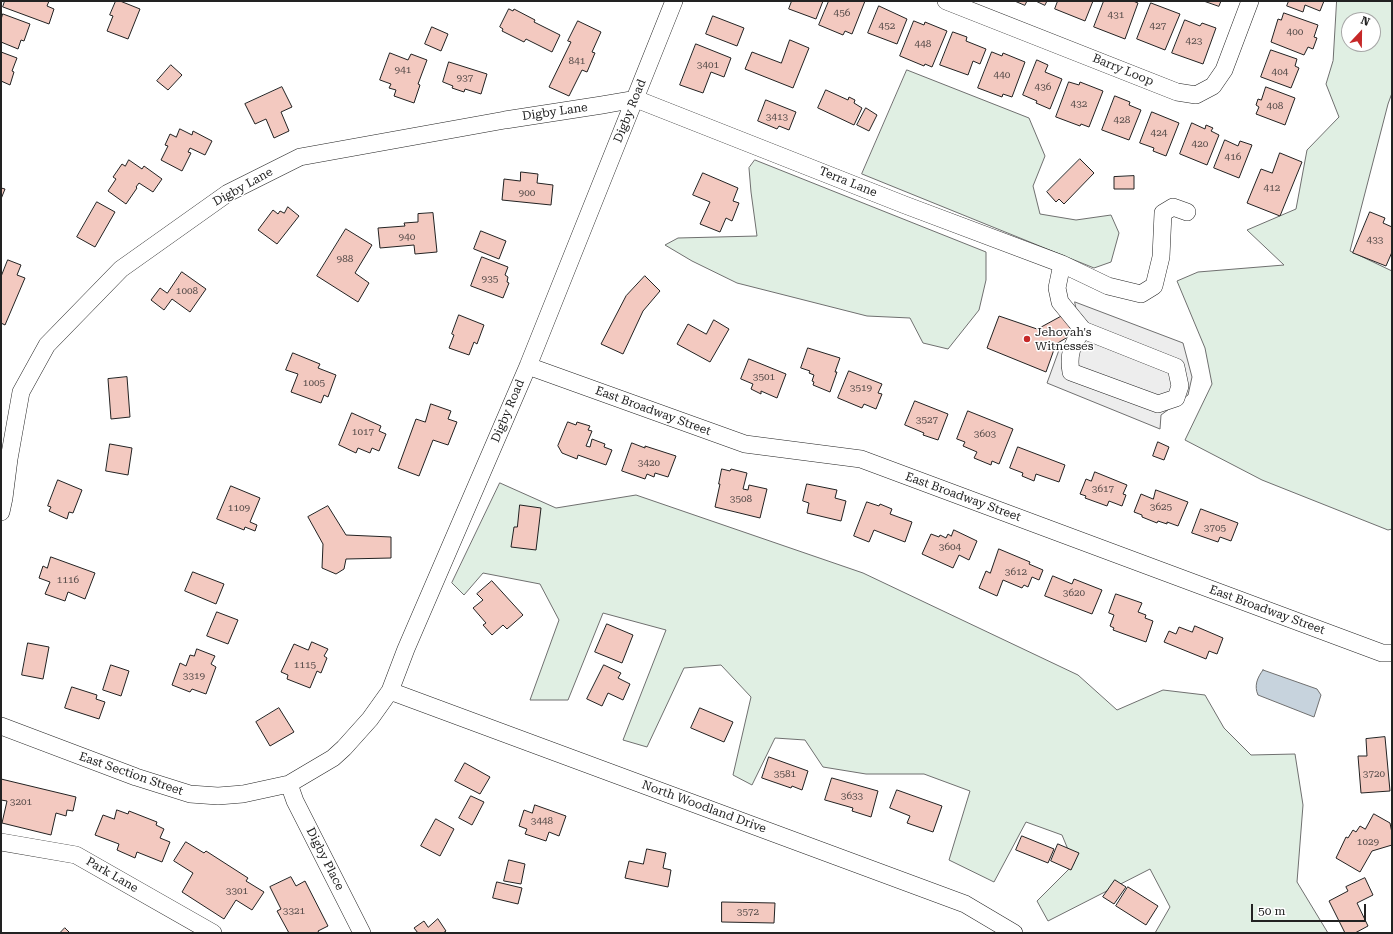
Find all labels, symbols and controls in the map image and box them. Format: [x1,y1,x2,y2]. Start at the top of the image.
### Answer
house number: 456 [834,7,850,19]
house number: 431 [1108,9,1124,21]
north arrow [1341,12,1381,52]
text: N [1359,14,1372,29]
house number: 452 [879,20,895,32]
house number: 427 [1150,20,1166,32]
house number: 400 [1287,26,1303,38]
house number: 423 [1186,35,1202,47]
house number: 448 [915,38,931,50]
street label: Barry Loop [1090,51,1156,89]
house number: 841 [569,55,585,67]
house number: 3401 [697,59,719,71]
house number: 941 [395,64,411,76]
house number: 404 [1272,66,1288,78]
house number: 440 [994,69,1010,81]
house number: 937 [457,72,473,84]
street label: Digby Road [611,77,649,145]
house number: 436 [1035,81,1051,93]
house number: 432 [1071,98,1087,110]
street label: Digby Lane [521,100,589,124]
house number: 408 [1267,100,1283,112]
house number: 3413 [766,111,788,123]
house number: 428 [1114,114,1130,126]
house number: 424 [1151,127,1167,139]
house number: 420 [1192,138,1208,150]
house number: 416 [1225,151,1241,163]
street label: Terra Lane [817,164,879,200]
street label: Digby Lane [211,165,275,209]
house number: 412 [1264,182,1280,194]
house number: 900 [519,187,535,199]
house number: 940 [399,231,415,243]
house number: 433 [1367,234,1383,246]
house number: 988 [337,253,353,265]
house number: 935 [482,273,498,285]
house number: 1008 [176,285,198,297]
place label: Jehovah's Witnesses [1035,325,1093,353]
marker: Jehovah's Witnesses [1022,334,1032,344]
house number: 3501 [753,371,775,383]
house number: 1005 [303,377,325,389]
street label: Digby Road [488,377,528,445]
house number: 3519 [850,382,872,394]
street label: East Broadway Street [593,383,713,439]
house number: 3527 [916,414,938,426]
house number: 1017 [352,426,374,438]
house number: 3603 [974,428,996,440]
house number: 3420 [638,457,660,469]
street label: East Broadway Street [903,469,1023,525]
house number: 3617 [1092,483,1114,495]
house number: 3508 [730,493,752,505]
house number: 3625 [1150,501,1172,513]
house number: 1109 [228,502,250,514]
house number: 3705 [1204,522,1226,534]
house number: 3604 [939,541,961,553]
house number: 3612 [1005,566,1027,578]
house number: 1116 [57,574,79,586]
street label: East Broadway Street [1207,582,1327,638]
house number: 3620 [1063,587,1085,599]
house number: 1115 [294,659,316,671]
house number: 3319 [183,670,205,682]
street label: East Section Street [77,749,185,799]
house number: 3581 [774,768,796,780]
house number: 3720 [1363,768,1385,780]
street label: North Woodland Drive [640,778,768,836]
house number: 3633 [841,790,863,802]
house number: 3201 [10,796,32,808]
house number: 3448 [531,815,553,827]
street label: Digby Place [303,825,347,893]
house number: 1029 [1357,836,1379,848]
street label: Park Lane [83,854,141,896]
house number: 3301 [226,885,248,897]
scale bar [1253,896,1368,922]
text: 50 m [1258,904,1285,918]
house number: 3321 [283,905,305,917]
house number: 3572 [737,906,759,918]

